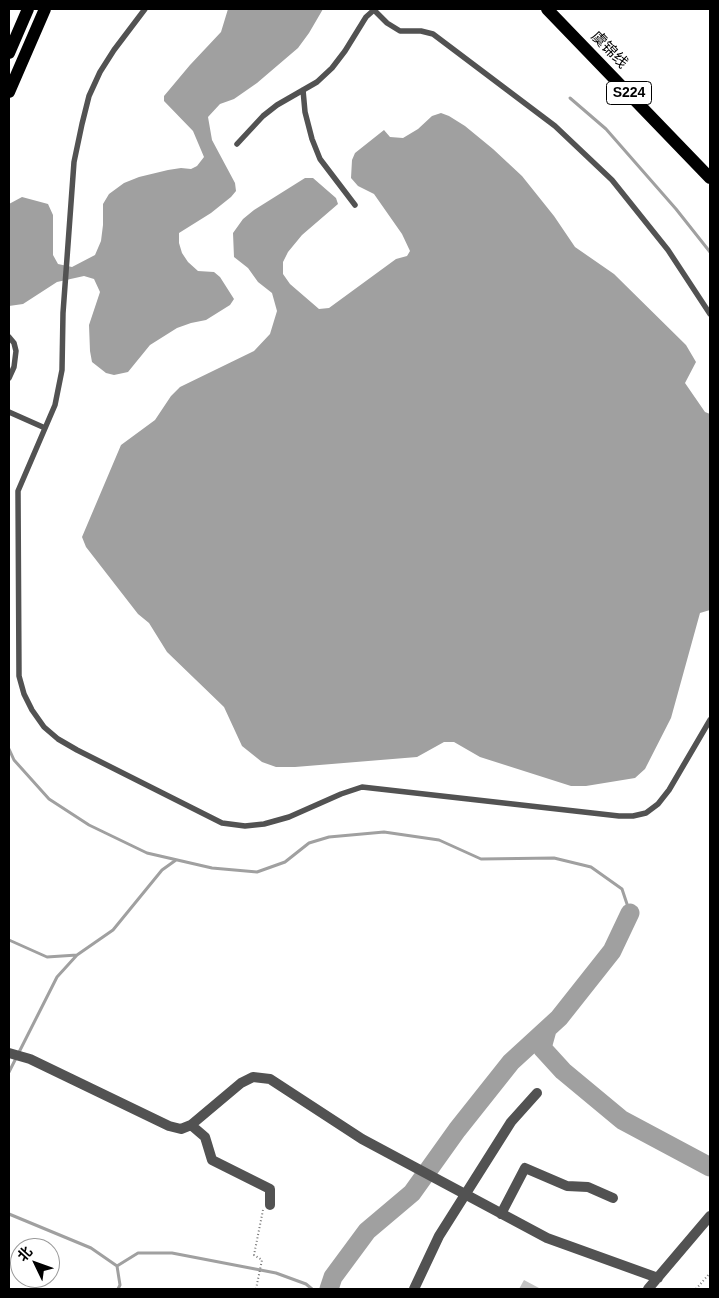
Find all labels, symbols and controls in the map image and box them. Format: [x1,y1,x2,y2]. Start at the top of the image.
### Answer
street label: 虞锦线 [587,28,631,72]
road number: S224 [606,82,652,105]
north arrow [10,1238,60,1288]
text: 北 [14,1243,35,1264]

